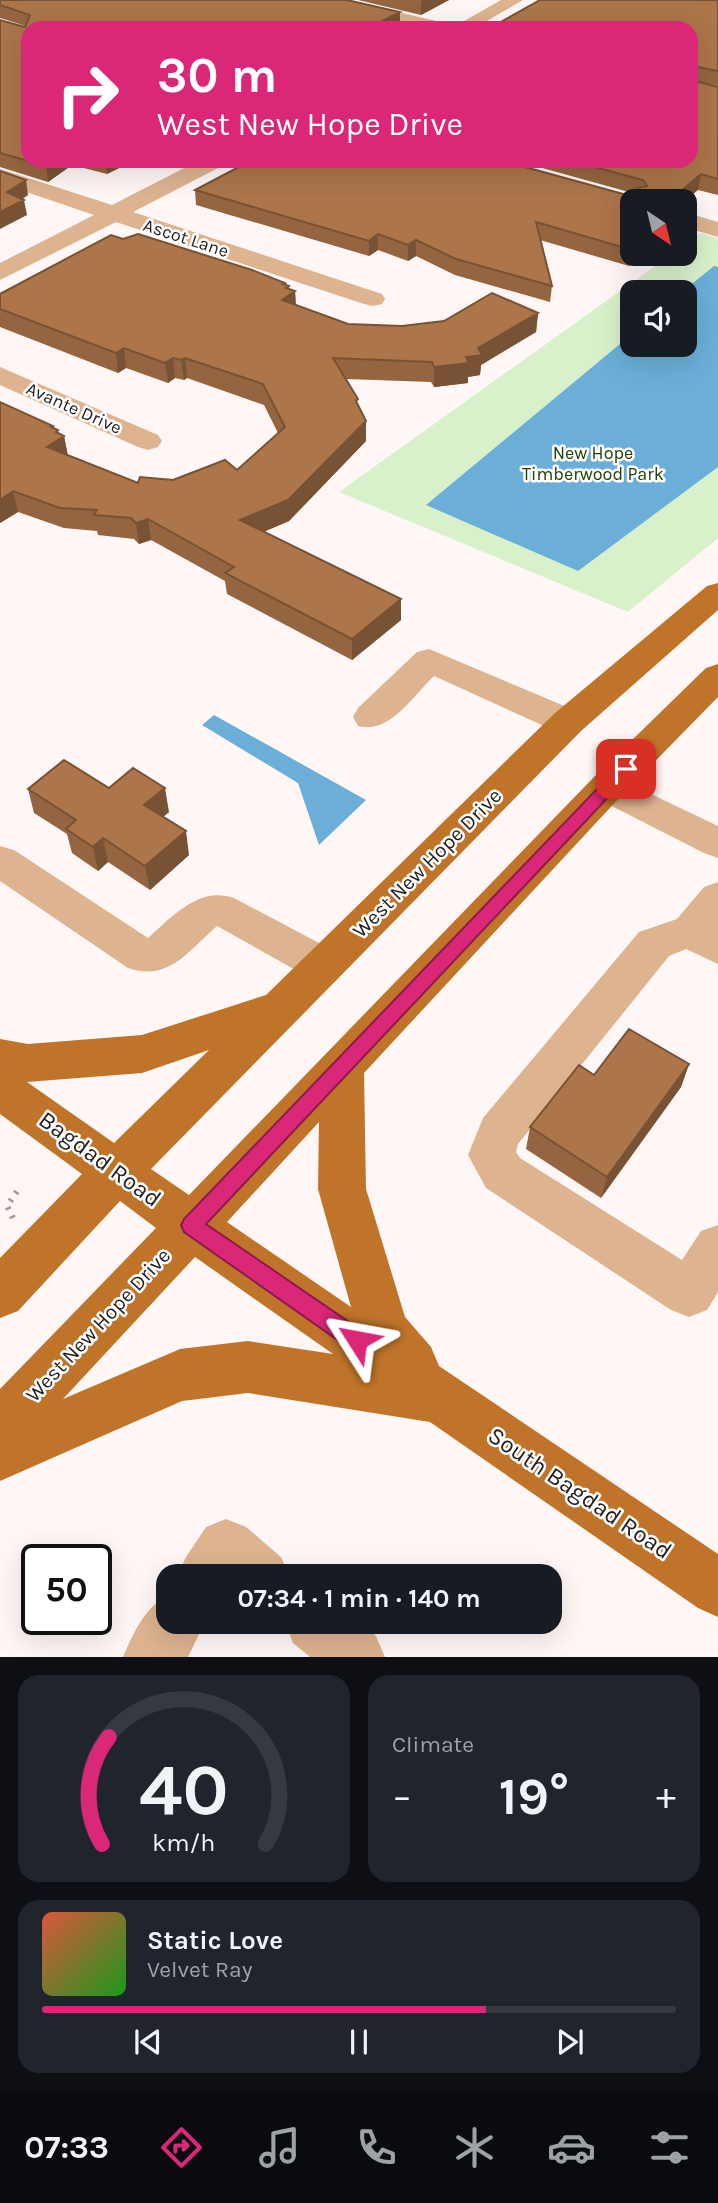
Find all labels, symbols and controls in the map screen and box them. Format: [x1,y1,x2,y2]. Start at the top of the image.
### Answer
text: 30 m [157,47,277,104]
icon: right [42,49,133,140]
text: West New Hope Drive [157,106,463,143]
north arrow [620,189,696,266]
map controls [620,189,697,357]
street label: Ascot Lane [141,214,231,262]
button: sound [620,280,697,357]
street label: Avante Drive [23,377,125,439]
park label: New Hope Timberwood Park [522,442,664,485]
pin [596,739,656,799]
icon: arrive [607,750,645,788]
street label: West New Hope Drive [348,784,506,942]
street label: Bagdad Road [33,1105,167,1213]
street label: West New Hope Drive [21,1243,175,1407]
position arrow [320,1303,394,1377]
street label: South Bagdad Road [483,1421,677,1565]
speed limit sign: 50 [21,1544,112,1635]
text: 07:34 · 1 min · 140 m [237,1583,481,1614]
text: Climate [392,1731,474,1758]
text: 40 [139,1748,229,1833]
text: 19° [499,1766,569,1827]
text: − [392,1774,412,1819]
text: + [656,1774,676,1819]
text: km/h [152,1828,216,1857]
text: Static Love [147,1925,283,1956]
text: Velvet Ray [147,1956,252,1983]
icon: previous [129,2023,167,2061]
icon: pause [340,2023,378,2061]
icon: next [551,2023,589,2061]
icon: directions [157,2123,206,2172]
icon: music [255,2123,304,2172]
icon: phone [352,2123,401,2172]
icon: climate [450,2123,499,2172]
icon: car [547,2123,596,2172]
icon: filters [645,2123,694,2172]
text: 07:33 [24,2129,109,2166]

